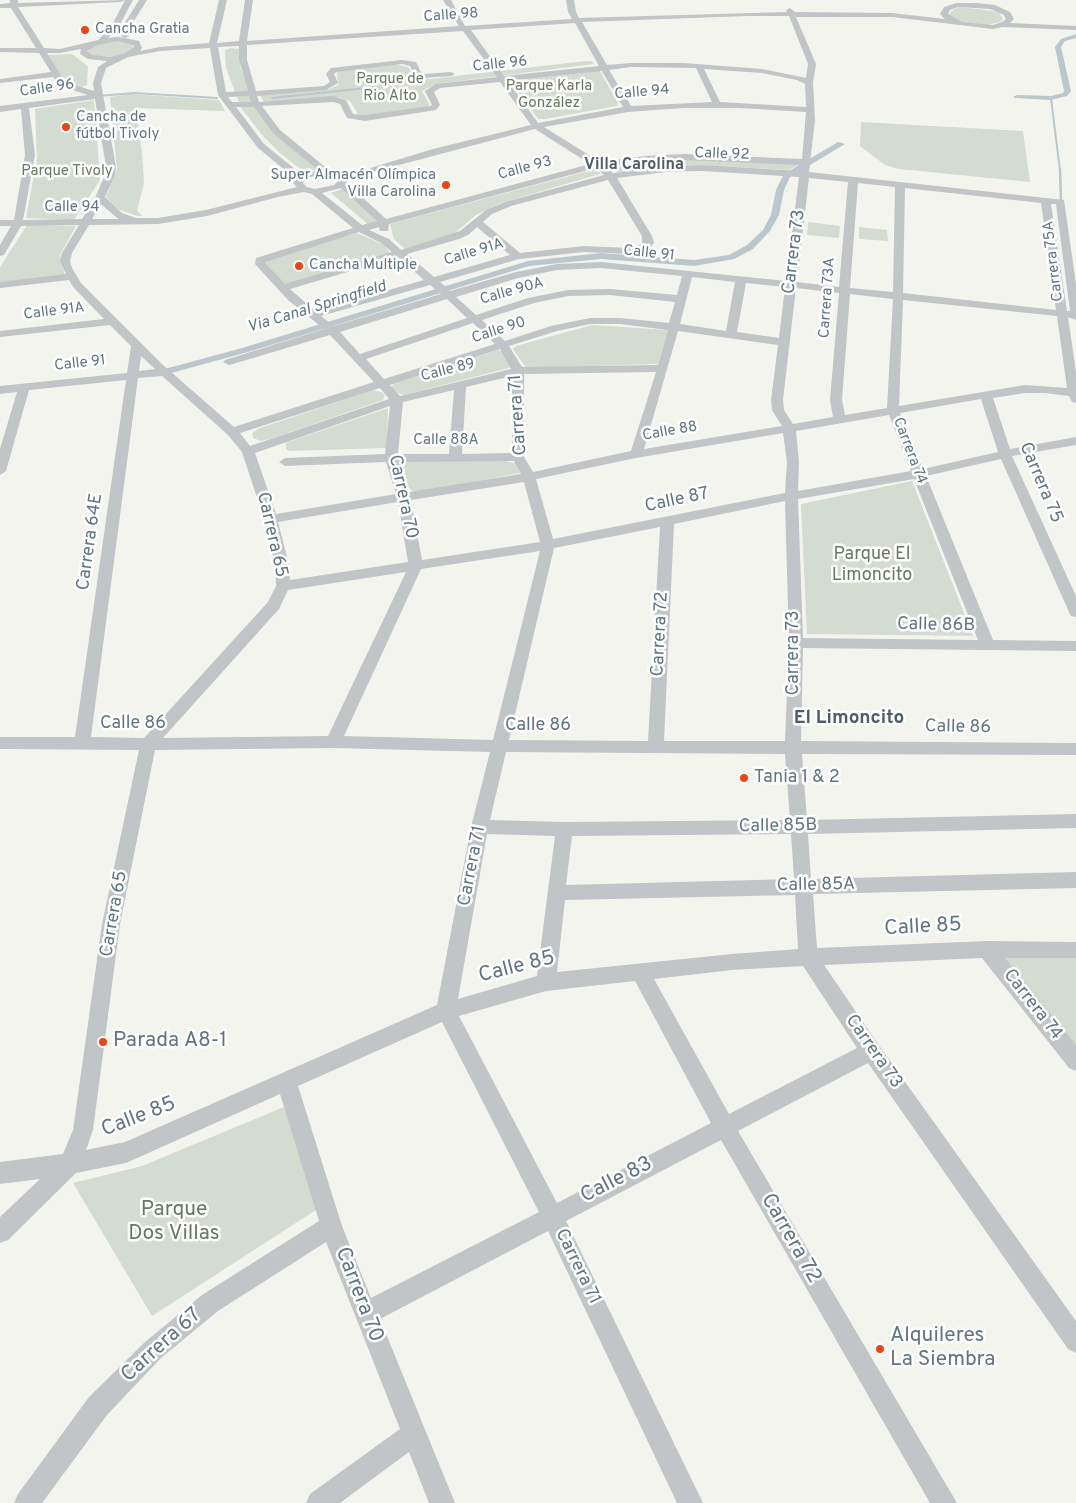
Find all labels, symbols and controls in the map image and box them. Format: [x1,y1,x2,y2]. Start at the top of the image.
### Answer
street label: Calle 98 [423,5,479,27]
place label: Cancha Gratia [95,21,189,39]
marker: Cancha Gratia [79,24,91,36]
street label: Calle 96 [472,53,528,77]
park label: Parque de Rio Alto [356,71,424,106]
street label: Calle 96 [19,76,75,102]
park label: Parque Karla González [506,78,592,113]
street label: Calle 94 [614,82,670,104]
place label: Cancha de fútbol Tivoly [76,109,159,144]
marker: Cancha de fútbol Tivoly [60,121,72,133]
street label: Calle 92 [694,145,750,165]
street label: Calle 93 [496,153,554,185]
district label: Villa Carolina [584,156,684,176]
park label: Parque Tivoly [21,163,113,181]
place label: Super Almacén Olímpica Villa Carolina [270,167,436,202]
marker: Super Almacén Olímpica Villa Carolina [440,179,452,191]
street label: Calle 94 [44,199,100,217]
street label: Carrera 73 [779,209,811,295]
street label: Carrera 75A [1040,220,1068,302]
street label: Calle 91A [442,235,506,271]
street label: Calle 91 [622,242,676,266]
place label: Cancha Multiple [309,257,417,275]
street label: Carrera 73A [816,257,840,339]
marker: Cancha Multiple [293,260,305,272]
street label: Calle 90A [478,274,546,310]
water label: Via Canal Springfield [245,278,389,338]
street label: Calle 91A [22,299,86,325]
street label: Calle 90 [470,314,528,348]
street label: Calle 91 [53,352,107,376]
street label: Calle 89 [419,356,477,386]
street label: Carrera 71 [505,374,533,456]
street label: Carrera 74 [888,415,930,487]
street label: Calle 88 [641,418,699,446]
street label: Calle 88A [413,432,479,450]
street label: Carrera 75 [1013,439,1067,527]
street label: Carrera 70 [383,453,421,541]
street label: Calle 87 [643,484,711,518]
street label: Carrera 65 [251,490,291,580]
street label: Carrera 64E [74,492,108,592]
park label: Parque El Limoncito [832,544,912,586]
street label: Carrera 72 [648,591,674,677]
street label: Carrera 73 [783,611,805,695]
street label: Calle 86B [897,615,975,637]
district label: El Limoncito [794,708,904,730]
street label: Calle 86 [100,713,166,735]
street label: Calle 86 [505,715,571,737]
street label: Calle 86 [925,717,991,739]
place label: Tania 1 & 2 [754,767,840,789]
marker: Tania 1 & 2 [738,772,750,784]
street label: Calle 85B [739,816,817,838]
street label: Carrera 71 [455,824,491,908]
street label: Carrera 65 [97,869,133,959]
street label: Calle 85A [777,875,855,897]
street label: Calle 85 [884,913,962,943]
street label: Calle 85 [476,946,558,990]
street label: Carrera 74 [998,965,1066,1045]
street label: Carrera 73 [840,1011,906,1093]
place label: Parada A8-1 [113,1029,227,1055]
marker: Parada A8-1 [97,1036,109,1048]
street label: Calle 85 [98,1092,180,1144]
street label: Calle 83 [577,1152,657,1210]
street label: Carrera 72 [754,1190,826,1288]
park label: Parque Dos Villas [128,1198,220,1248]
street label: Carrera 71 [549,1226,605,1308]
street label: Carrera 70 [328,1244,388,1346]
street label: Carrera 67 [117,1304,207,1388]
place label: Alquileres La Siembra [890,1324,995,1374]
marker: Alquileres La Siembra [874,1343,886,1355]

